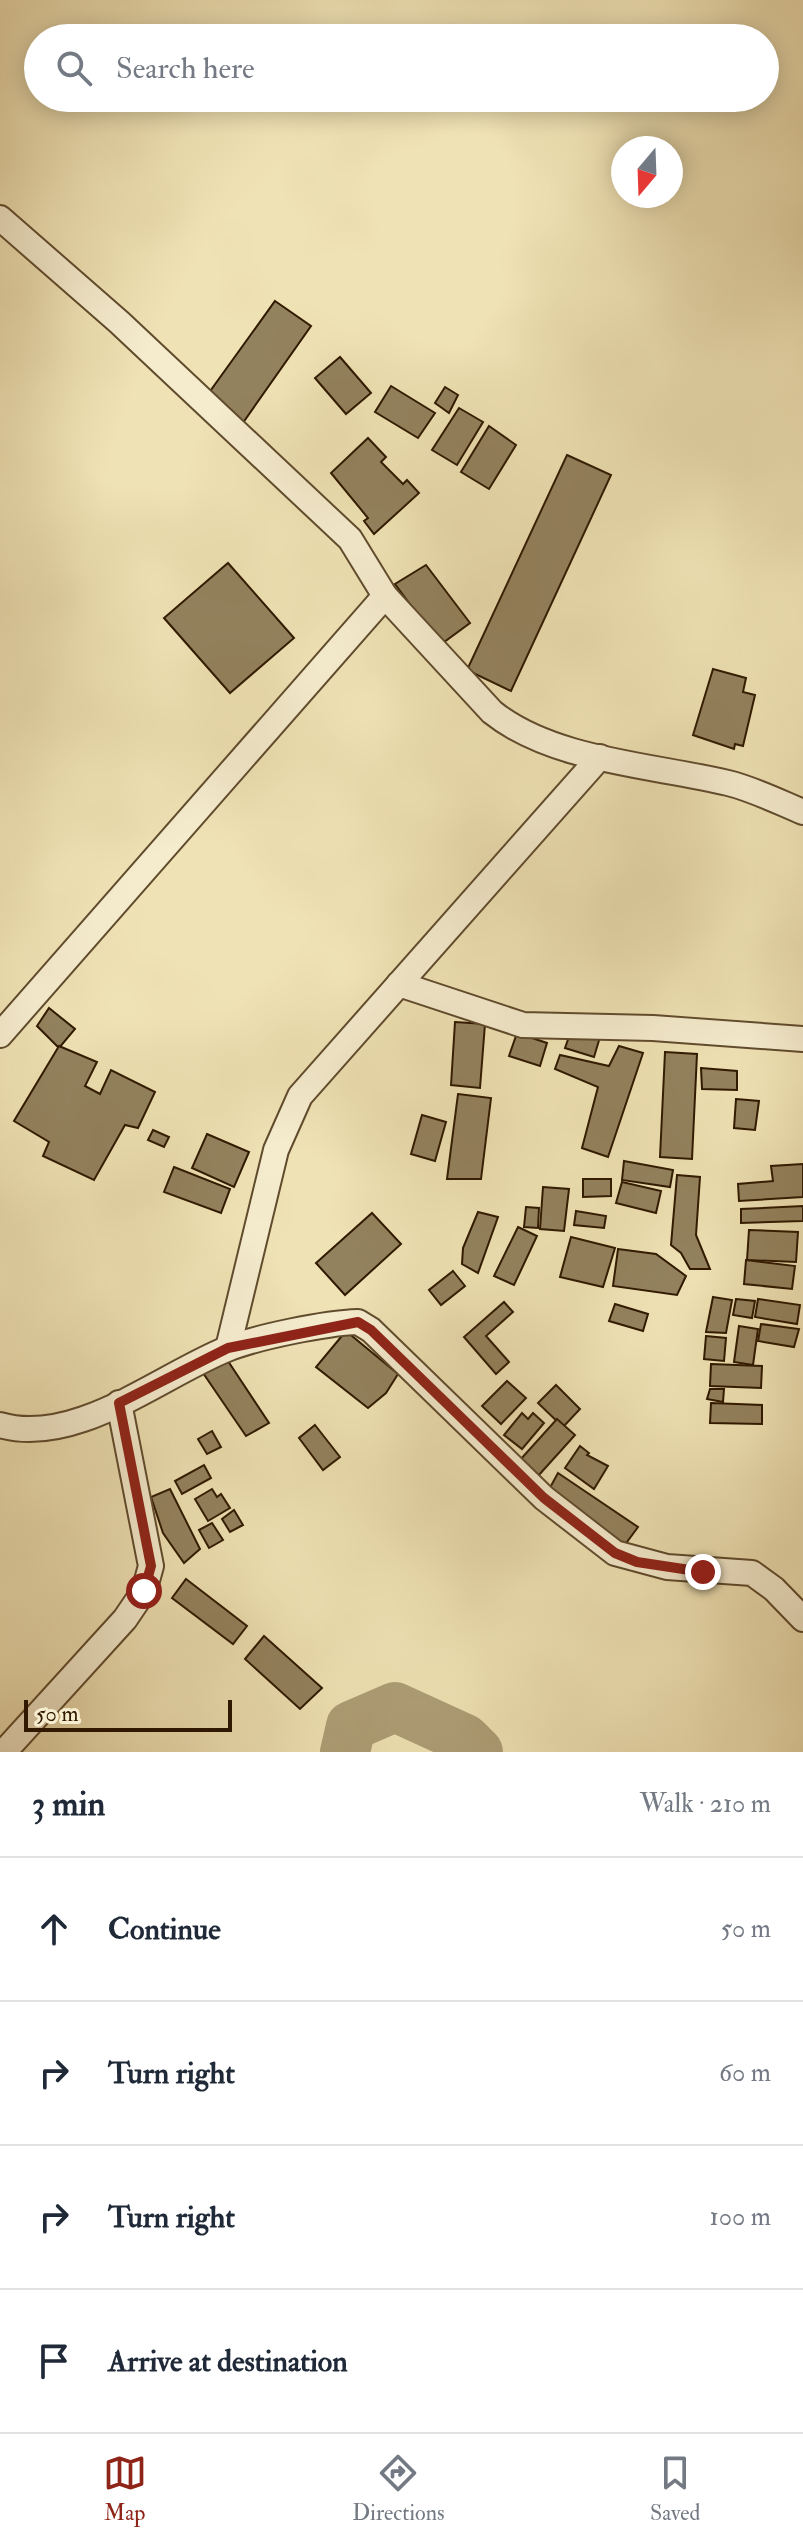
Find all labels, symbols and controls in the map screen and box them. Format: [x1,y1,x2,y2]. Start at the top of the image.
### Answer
search box [24,24,779,112]
icon: search [52,46,96,90]
text: Search here [116,50,255,87]
north arrow [611,136,683,208]
route end [685,1554,721,1590]
route start [126,1573,162,1609]
scale bar [24,1696,232,1732]
text: 50 m [36,1700,78,1728]
text: 3 min [32,1783,105,1826]
text: Walk · 210 m [640,1788,771,1820]
icon: ahead [32,1907,76,1951]
text: Continue [108,1911,221,1948]
text: 50 m [721,1913,771,1945]
icon: right [32,2051,76,2095]
text: Turn right [108,2055,235,2092]
text: 60 m [719,2057,771,2089]
icon: right [32,2195,76,2239]
text: Turn right [108,2199,235,2236]
text: 100 m [710,2201,771,2233]
icon: arrive [32,2339,76,2383]
text: Arrive at destination [108,2343,348,2380]
tab: Map [103,2451,147,2527]
tab: Directions [352,2451,445,2527]
tab: Saved [650,2451,700,2527]

